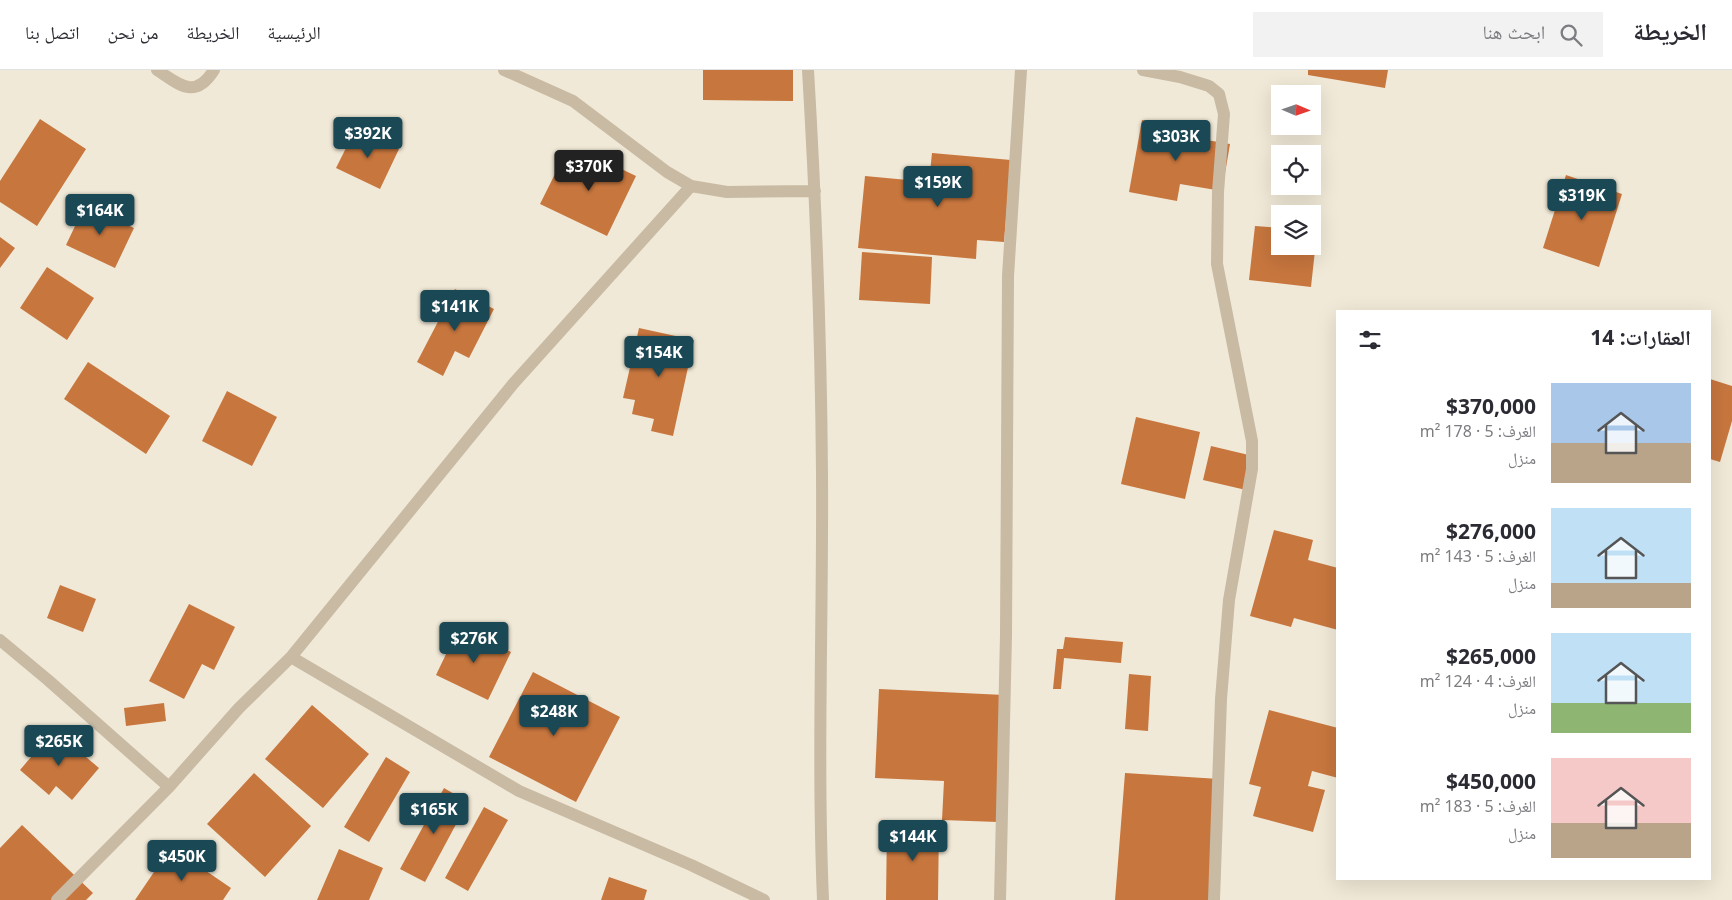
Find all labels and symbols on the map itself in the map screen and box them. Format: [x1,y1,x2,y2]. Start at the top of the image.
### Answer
north arrow [1271,85,1321,135]
pin: $392K [333,116,403,159]
pin: $303K [1141,119,1211,162]
pin: $370K [554,150,624,192]
pin: $159K [903,166,973,208]
pin: $319K [1547,178,1617,221]
pin: $164K [65,194,135,236]
pin: $141K [420,290,490,332]
pin: $154K [624,336,694,378]
pin: $276K [439,622,509,664]
pin: $248K [519,694,589,737]
pin: $265K [24,724,94,767]
pin: $165K [399,792,469,835]
pin: $144K [878,820,948,862]
pin: $450K [147,840,217,882]

